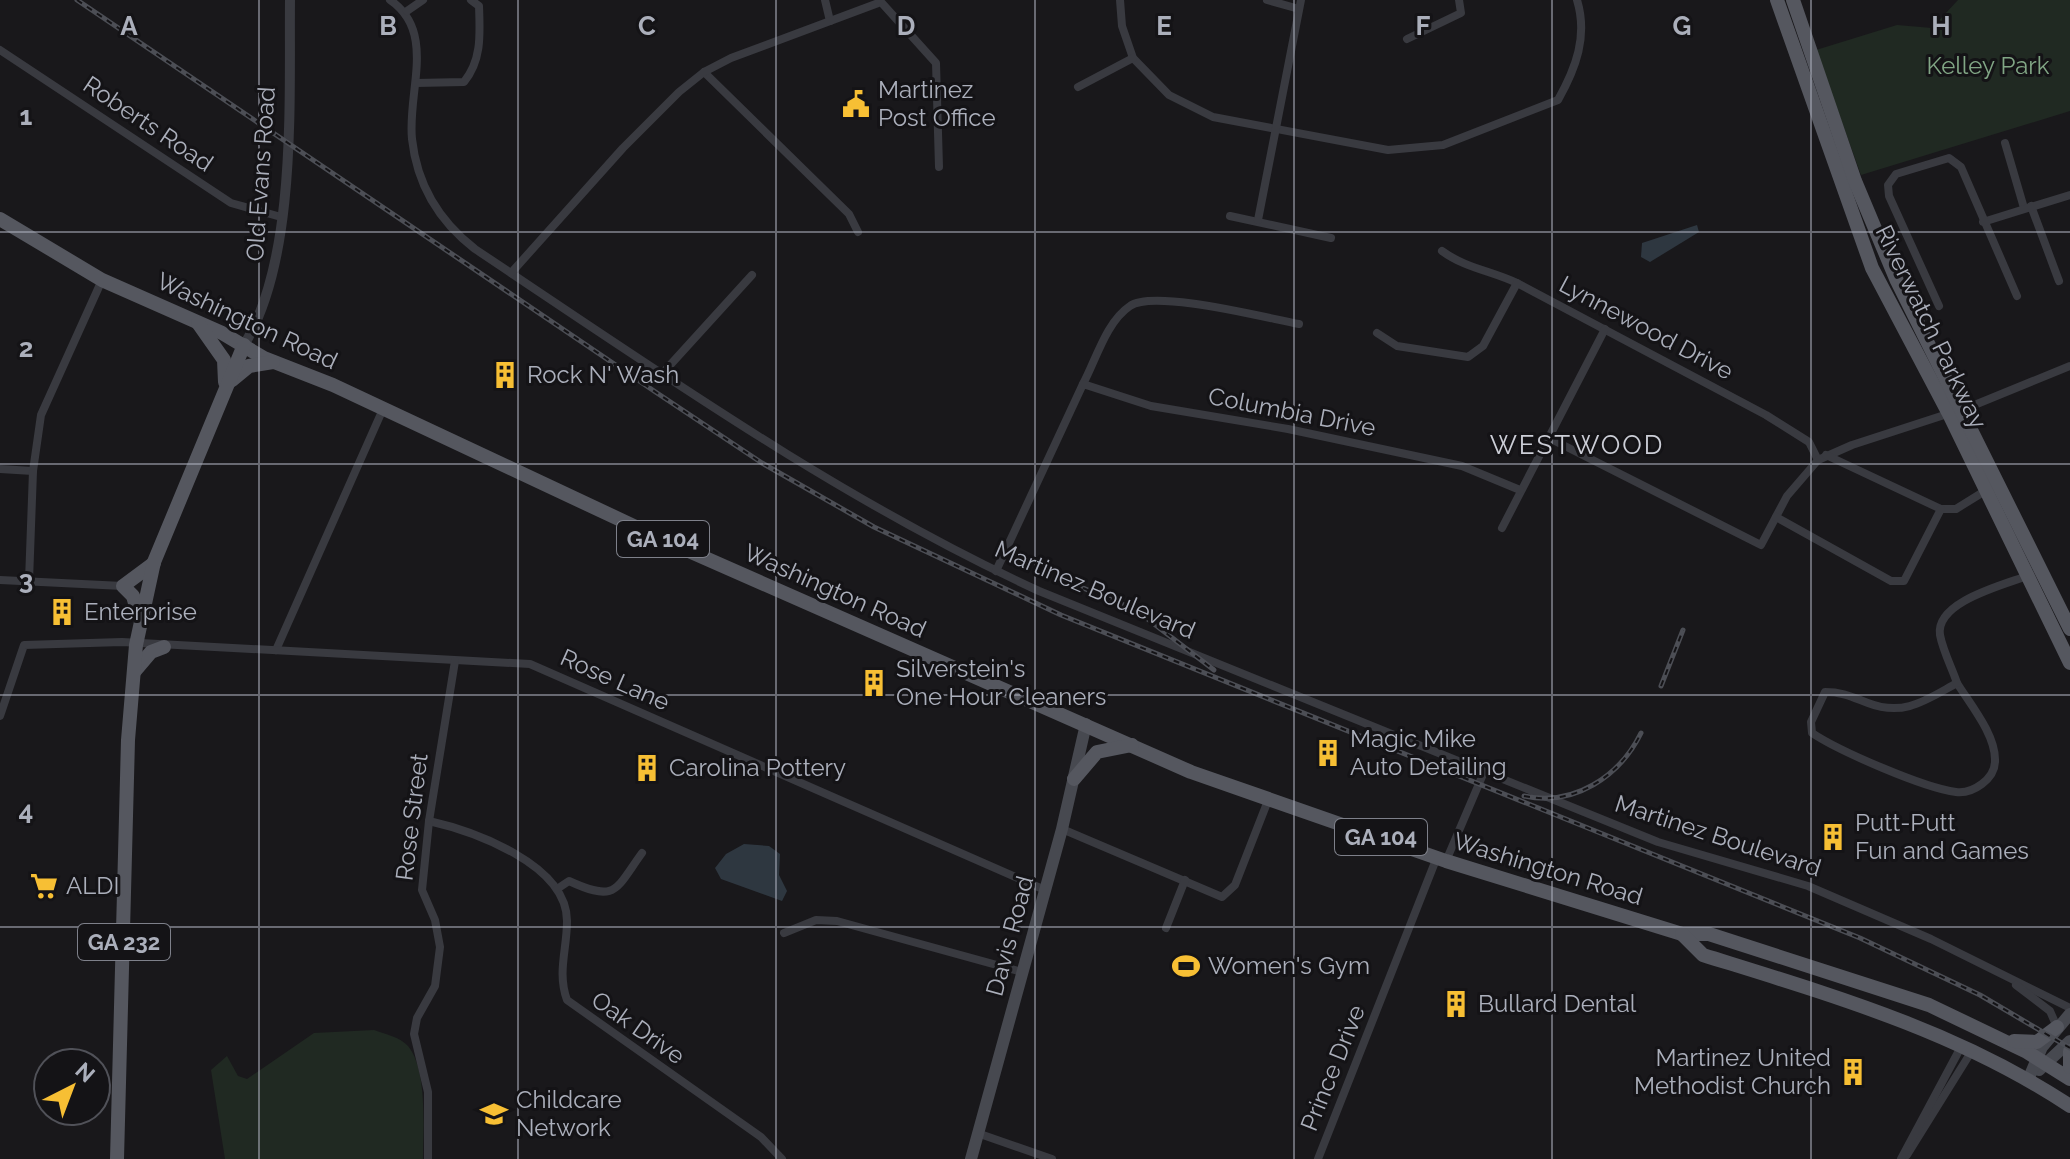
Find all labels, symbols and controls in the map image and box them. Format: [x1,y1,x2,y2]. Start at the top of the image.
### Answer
text: A [120,11,138,41]
text: B [379,11,397,41]
text: C [638,11,656,41]
text: D [897,11,915,41]
text: E [1156,11,1172,41]
text: F [1416,11,1431,41]
text: G [1673,11,1691,41]
text: H [1931,11,1951,41]
park label: Kelley Park [1926,51,2050,80]
street label: Roberts Road [78,70,219,178]
place label: Martinez Post Office [878,75,996,132]
street label: Old Evans Road [240,86,281,262]
public building icon: Martinez Post Office [841,89,871,119]
text: 1 [20,101,33,131]
street label: Riverwatch Parkway [1870,220,1993,433]
street label: Washington Road [152,266,342,375]
street label: Lynnewood Drive [1554,270,1738,386]
text: 2 [19,333,33,363]
building icon: Rock N' Wash [490,360,520,390]
place label: Rock N' Wash [527,360,679,389]
street label: Columbia Drive [1206,381,1378,442]
district label: WESTWOOD [1490,430,1664,460]
road number: GA 104 [617,521,709,557]
street label: Martinez Boulevard [991,534,1200,645]
street label: Washington Road [740,537,931,644]
text: 3 [19,565,33,595]
building icon: Enterprise [47,597,77,627]
place label: Enterprise [84,597,197,626]
street label: Rose Lane [556,643,674,716]
place label: Silverstein's One Hour Cleaners [896,654,1106,711]
building icon: Silverstein's One Hour Cleaners [859,668,889,698]
place label: Magic Mike Auto Detailing [1350,724,1507,781]
building icon: Magic Mike Auto Detailing [1313,738,1343,768]
street label: Rose Street [389,752,434,882]
building icon: Carolina Pottery [632,753,662,783]
place label: Carolina Pottery [669,753,846,782]
street label: Martinez Boulevard [1611,789,1825,883]
text: 4 [19,796,33,826]
place label: Putt-Putt Fun and Games [1855,808,2029,865]
road number: GA 104 [1335,819,1427,855]
building icon: Putt-Putt Fun and Games [1818,822,1848,852]
street label: Washington Road [1450,826,1646,911]
supermarket icon: ALDI [29,871,59,901]
place label: ALDI [66,871,119,900]
street label: Davis Road [980,873,1039,999]
road number: GA 232 [78,924,170,960]
sports icon: Women's Gym [1171,951,1201,981]
place label: Women's Gym [1208,951,1370,980]
street label: Oak Drive [586,985,690,1070]
building icon: Bullard Dental [1441,989,1471,1019]
place label: Bullard Dental [1478,989,1637,1018]
street label: Prince Drive [1294,1001,1371,1135]
place label: Martinez United Methodist Church [1634,1043,1831,1100]
north arrow [32,1047,112,1127]
text: N [70,1057,100,1087]
building icon: Martinez United Methodist Church [1838,1057,1868,1087]
place label: Childcare Network [516,1085,622,1142]
school or university icon: Childcare Network [479,1099,509,1129]

